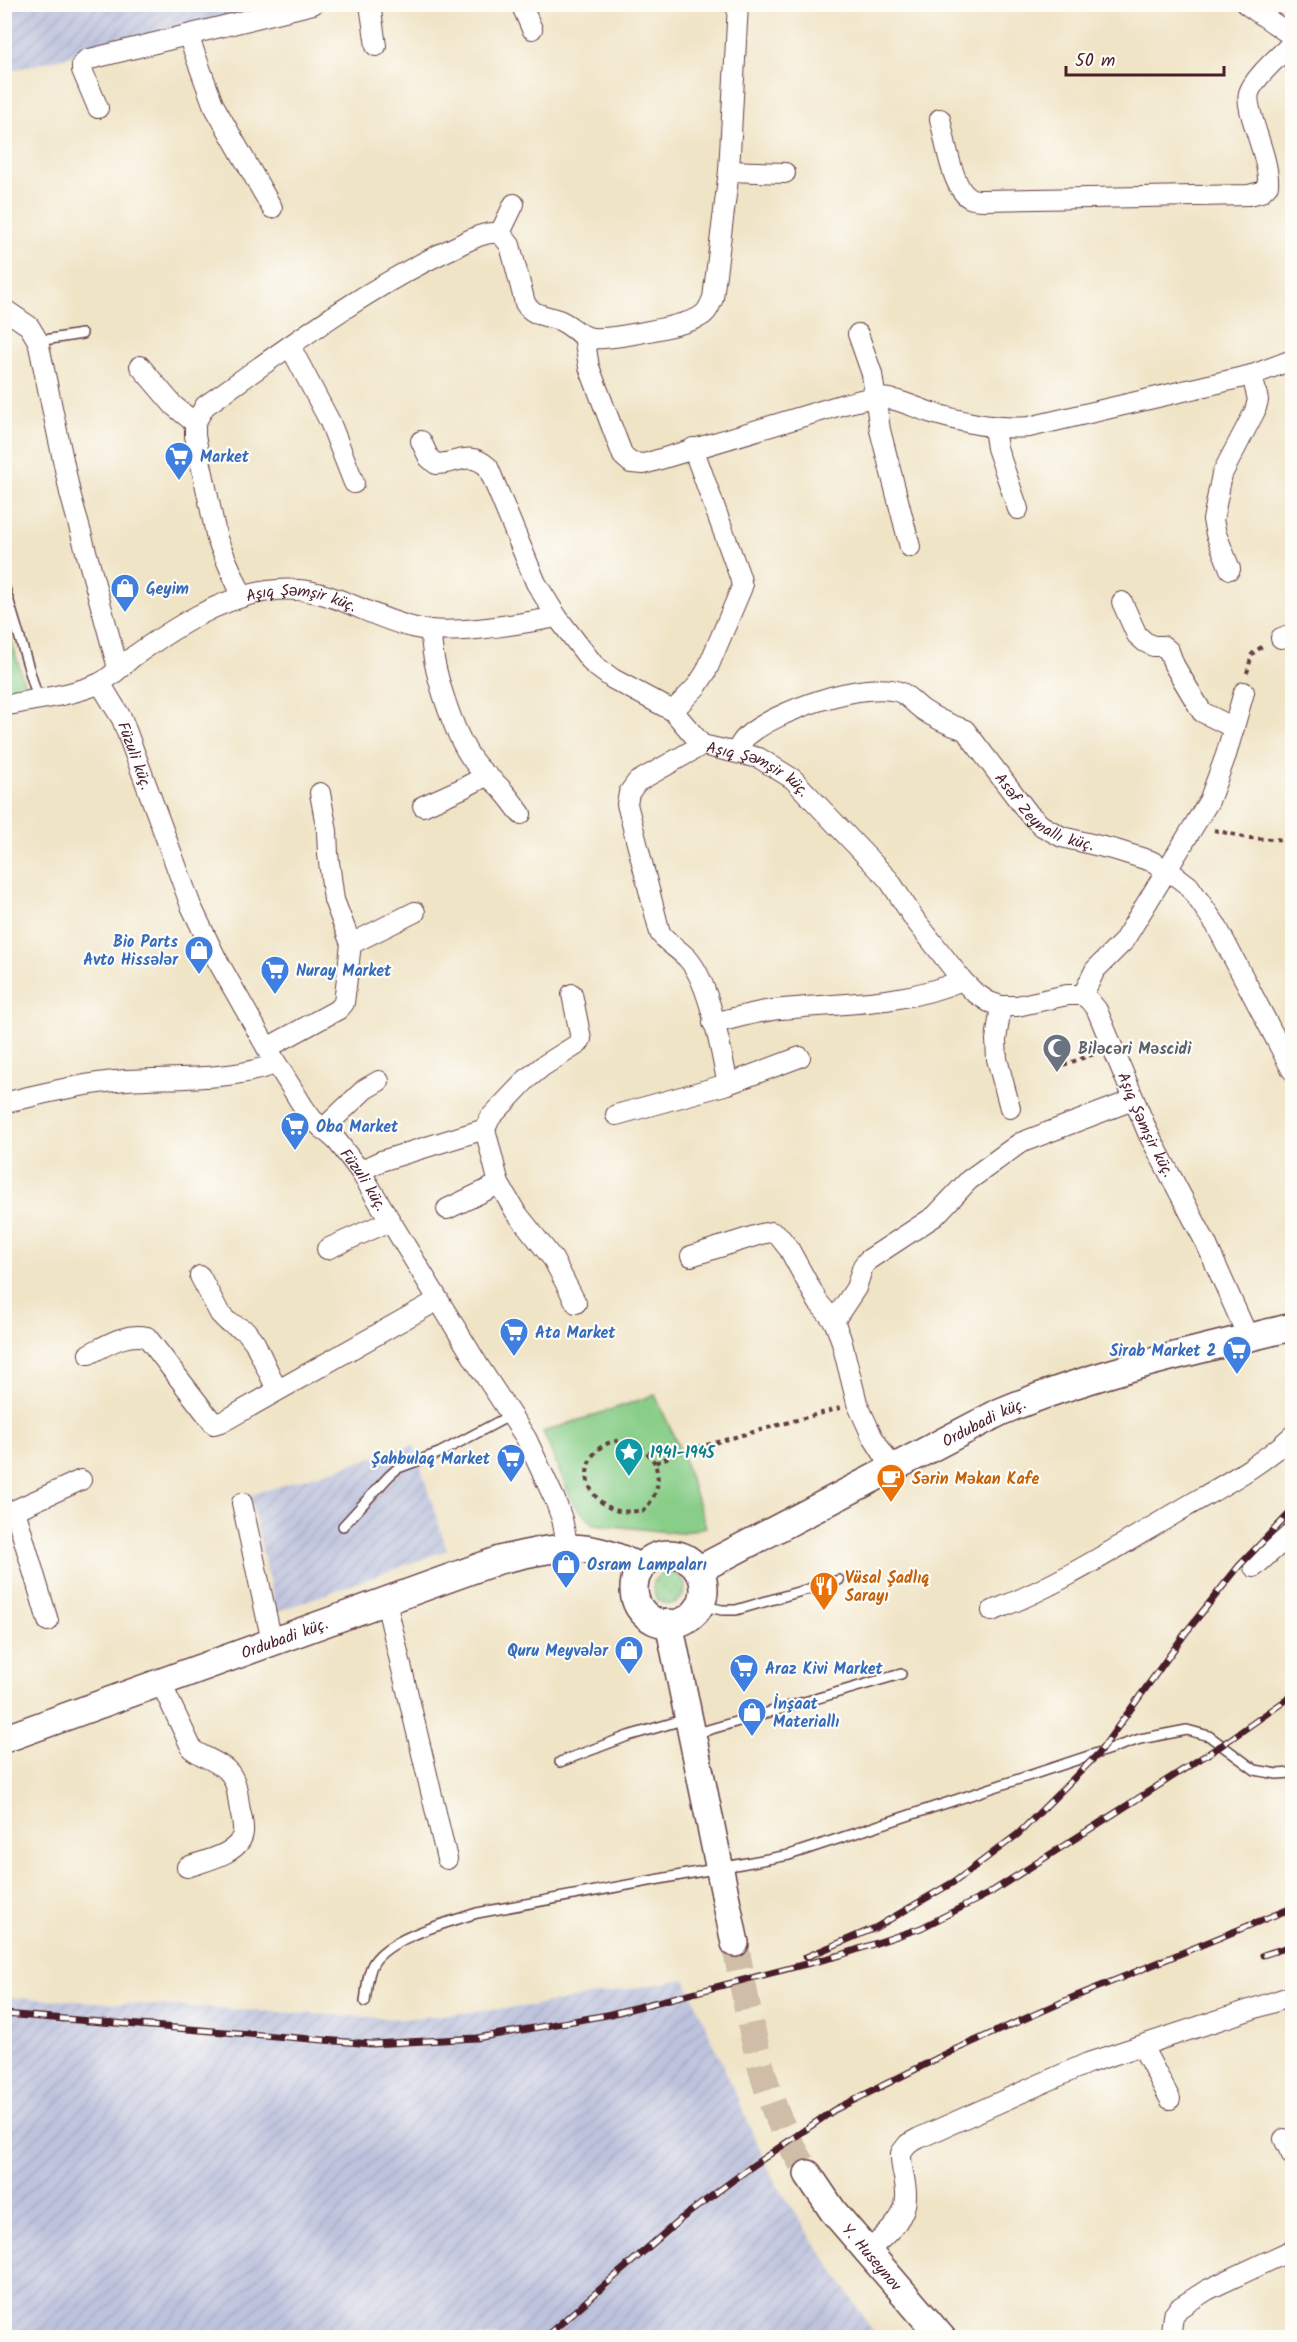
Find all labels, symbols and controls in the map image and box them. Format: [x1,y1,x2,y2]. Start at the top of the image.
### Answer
scale bar [1066,39,1224,77]
text: 50 m [1075,47,1115,76]
supermarket icon: Market [163,440,195,482]
place label: Market [200,445,250,470]
shop icon: Geyim [109,572,141,614]
place label: Geyim [146,577,189,602]
street label: Aşıq Şəmşir küç. [243,578,360,619]
street label: Füzuli küç. [110,718,158,794]
street label: Aşıq Şəmşir küç. [704,735,815,803]
street label: Asəf Zeynallı küç. [988,768,1097,858]
place label: Bio Parts Avto Hissələr [83,930,179,973]
shop icon: Bio Parts Avto Hissələr [183,934,215,976]
supermarket icon: Nuray Market [259,954,291,996]
place label: Nuray Market [296,959,392,984]
mosque icon: Biləcəri Məscidi [1041,1032,1073,1074]
place label: Biləcəri Məscidi [1078,1037,1192,1062]
street label: Aşıq Şəmşir küç. [1110,1068,1180,1182]
supermarket icon: Oba Market [279,1110,311,1152]
place label: Oba Market [316,1115,399,1140]
street label: Füzuli küç. [333,1143,393,1216]
supermarket icon: Ata Market [498,1316,530,1358]
place label: Ata Market [535,1321,616,1346]
supermarket icon: Sirab Market 2 [1221,1334,1253,1376]
place label: Sirab Market 2 [1109,1339,1216,1364]
street label: Ordubadi küç. [938,1392,1030,1454]
place icon: 1941-1945 [613,1436,645,1478]
place label: 1941-1945 [650,1441,717,1466]
supermarket icon: Şahbulaq Market [495,1442,527,1484]
place label: Şahbulaq Market [372,1447,491,1472]
cafe icon: Sərin Məkan Kafe [875,1462,907,1504]
place label: Sərin Məkan Kafe [912,1467,1040,1492]
shop icon: Osram Lampaları [550,1548,582,1590]
place label: Osram Lampaları [587,1553,707,1578]
place label: Vüsal Şadlıq Sarayı [845,1566,929,1609]
restaurant icon: Vüsal Şadlıq Sarayı [808,1570,840,1612]
street label: Ordubadi küç. [238,1612,332,1666]
shop icon: Quru Meyvələr [613,1634,645,1676]
place label: Quru Meyvələr [507,1639,609,1664]
supermarket icon: Araz Kivi Market [728,1652,760,1694]
place label: Araz Kivi Market [765,1657,883,1682]
place label: İnşaat Materiallı [773,1692,839,1735]
shop icon: İnşaat Materiallı [736,1696,768,1738]
street label: Y. Huseynov [835,2219,907,2297]

